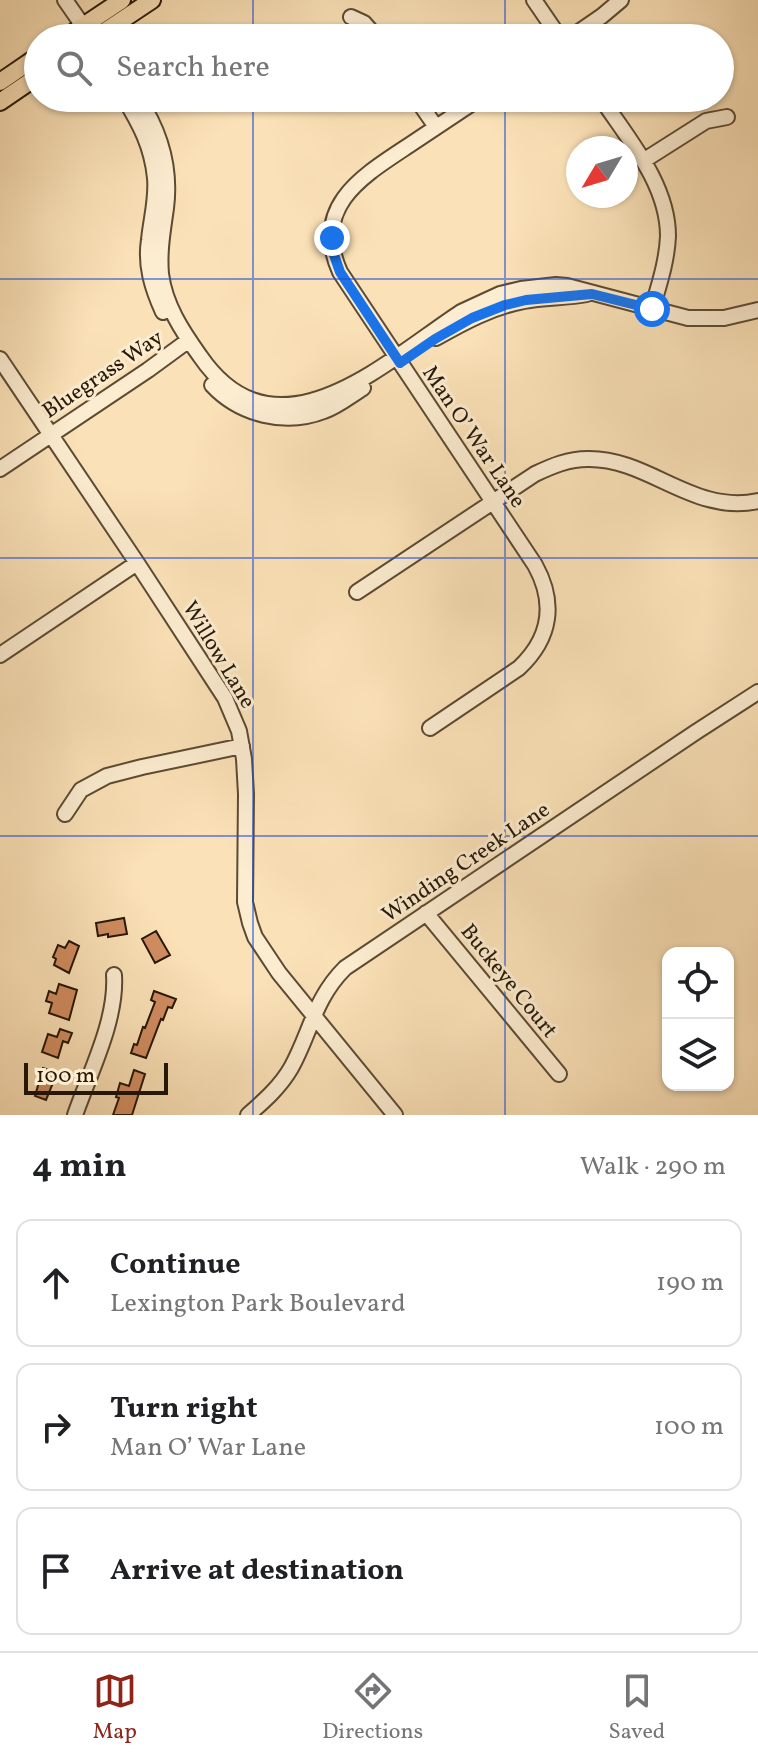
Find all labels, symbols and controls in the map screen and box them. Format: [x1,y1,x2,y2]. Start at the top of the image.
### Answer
search box [24,24,734,112]
icon: search [52,46,96,90]
text: Search here [116,47,270,89]
north arrow [566,136,638,208]
route end [314,220,350,256]
route start [634,291,670,327]
street label: Bluegrass Way [37,323,170,427]
street label: Man O’ War Lane [414,360,532,515]
street label: Willow Lane [174,596,262,715]
street label: Winding Creek Lane [376,795,557,931]
street label: Buckeye Court [452,918,564,1046]
map controls [662,947,734,1091]
button: locate [662,947,734,1019]
button: layers [662,1019,734,1091]
scale bar [24,1059,168,1095]
text: 100 m [36,1061,95,1092]
text: 4 min [32,1144,127,1191]
text: Walk · 290 m [580,1149,726,1185]
text: Continue [110,1244,241,1286]
icon: ahead [34,1261,78,1305]
text: 190 m [656,1265,724,1301]
text: Lexington Park Boulevard [110,1286,406,1322]
text: Turn right [110,1388,258,1430]
icon: right [34,1405,78,1449]
text: 100 m [654,1409,724,1445]
text: Man O’ War Lane [110,1430,306,1466]
icon: arrive [34,1549,78,1593]
text: Arrive at destination [110,1550,404,1592]
tab: Map [93,1669,137,1748]
tab: Directions [322,1669,423,1748]
tab: Saved [609,1669,665,1748]

